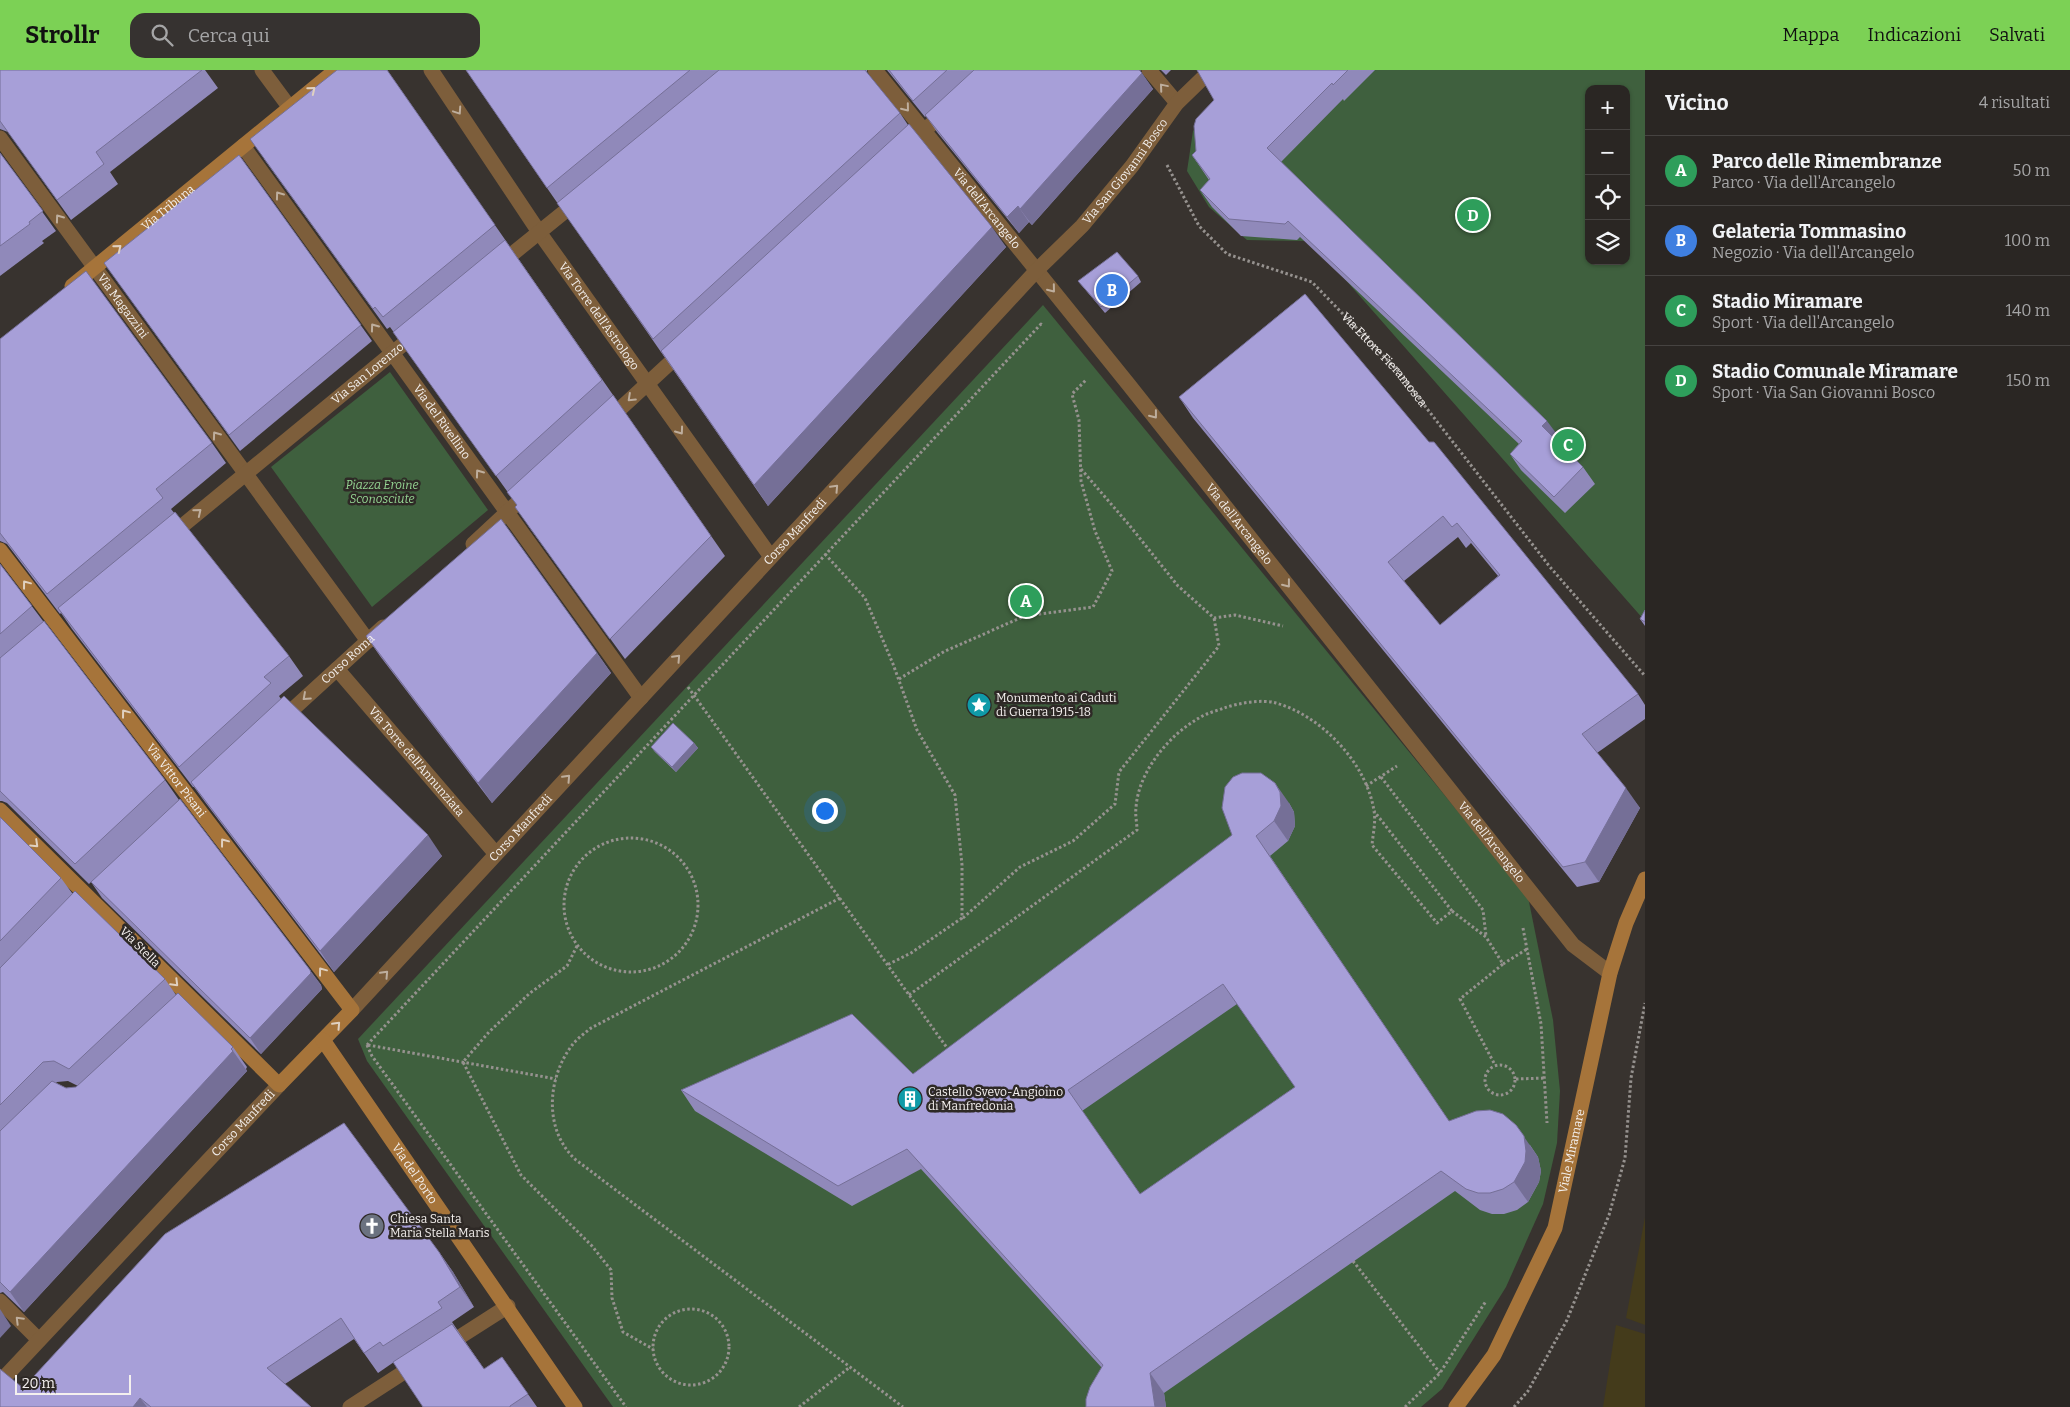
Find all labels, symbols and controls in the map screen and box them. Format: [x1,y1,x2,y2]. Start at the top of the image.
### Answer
search box [130,13,480,58]
text: Strollr [25,21,100,49]
icon: search [148,21,176,49]
text: Cerca qui [188,24,270,47]
text: Mappa [1783,24,1839,46]
text: Indicazioni [1867,24,1961,46]
text: Salvati [1989,24,2045,46]
one-way arrow [1159,83,1168,92]
map controls [1585,85,1630,265]
button: + [1585,85,1630,130]
one-way arrow [306,87,315,95]
text: Vicino [1665,90,1729,116]
text: 4 risultati [1979,93,2050,112]
one-way arrow [900,102,908,111]
one-way arrow [452,105,461,114]
street label: Via San Giovanni Bosco [1080,116,1171,227]
button: − [1585,130,1630,175]
text: Parco delle Rimembranze [1712,150,1942,173]
text: A [1675,161,1687,180]
text: 50 m [2013,161,2050,180]
street label: Via dell'Arcangelo [950,166,1023,252]
text: Parco · Via dell'Arcangelo [1712,173,1895,192]
button: locate [1585,175,1630,220]
street label: Via Tribuna [139,181,198,233]
one-way arrow [276,191,285,201]
pin: D [1457,196,1489,234]
one-way arrow [56,215,65,224]
button: layers [1585,220,1630,265]
text: Gelateria Tommasino [1712,220,1906,243]
text: B [1676,231,1686,250]
text: 100 m [2005,231,2050,250]
text: Negozio · Via dell'Arcangelo [1712,243,1915,262]
one-way arrow [113,244,122,253]
street label: Via Torre dell'Astrologo [556,260,642,373]
street label: Via Magazzini [95,271,151,341]
pin: B [1096,271,1128,309]
one-way arrow [1046,283,1055,292]
text: Stadio Miramare [1712,290,1863,313]
text: C [1676,301,1686,320]
text: 140 m [2005,301,2050,320]
street label: Via Ettore Fieramosca [1338,310,1430,410]
text: Sport · Via dell'Arcangelo [1712,313,1894,332]
one-way arrow [371,323,380,333]
street label: Via San Lorenzo [329,340,407,407]
text: Stadio Comunale Miramare [1712,360,1958,383]
text: D [1675,371,1687,390]
text: 150 m [2006,371,2050,390]
street label: Via del Rivellino [410,382,473,462]
text: Sport · Via San Giovanni Bosco [1712,383,1935,402]
one-way arrow [628,392,637,401]
one-way arrow [1148,409,1156,418]
one-way arrow [674,425,683,435]
pin: C [1552,426,1584,464]
one-way arrow [213,431,222,441]
one-way arrow [476,469,485,479]
park label: Piazza Eroine Sconosciute [345,478,419,506]
street label: Via dell'Arcangelo [1203,481,1276,567]
one-way arrow [829,484,838,493]
street label: Corso Manfredi [761,495,830,568]
one-way arrow [193,509,202,518]
one-way arrow [1282,578,1290,587]
one-way arrow [23,580,32,590]
pin: A [1010,582,1042,620]
street label: Corso Roma [318,631,378,687]
one-way arrow [671,655,680,664]
one-way arrow [302,691,311,700]
place label: Monumento ai Caduti di Guerra 1915-18 [996,691,1117,719]
place icon: Monumento ai Caduti di Guerra 1915-18 [966,692,992,718]
street label: Via Torre dell'Annunziata [366,704,468,819]
one-way arrow [122,709,131,719]
street label: Via Vittor Pisani [144,741,209,820]
one-way arrow [561,774,570,783]
street label: Corso Manfredi [486,791,555,864]
your location [812,798,838,824]
street label: Via dell'Arcangelo [1455,799,1528,885]
one-way arrow [29,838,38,847]
one-way arrow [221,839,229,848]
street label: Via Stella [117,924,163,970]
one-way arrow [320,968,328,977]
one-way arrow [379,970,388,979]
one-way arrow [170,977,179,986]
one-way arrow [331,1022,340,1031]
place label: Castello Svevo-Angioino di Manfredonia [928,1085,1063,1113]
building icon: Castello Svevo-Angioino di Manfredonia [897,1086,923,1112]
street label: Corso Manfredi [209,1087,278,1159]
street label: Viale Miramare [1556,1108,1587,1194]
street label: Via del Porto [389,1141,440,1206]
place label: Chiesa Santa Maria Stella Maris [390,1212,490,1240]
church icon: Chiesa Santa Maria Stella Maris [359,1213,385,1239]
one-way arrow [16,1317,25,1326]
scale bar [15,1372,131,1395]
text: 20 m [22,1375,55,1392]

